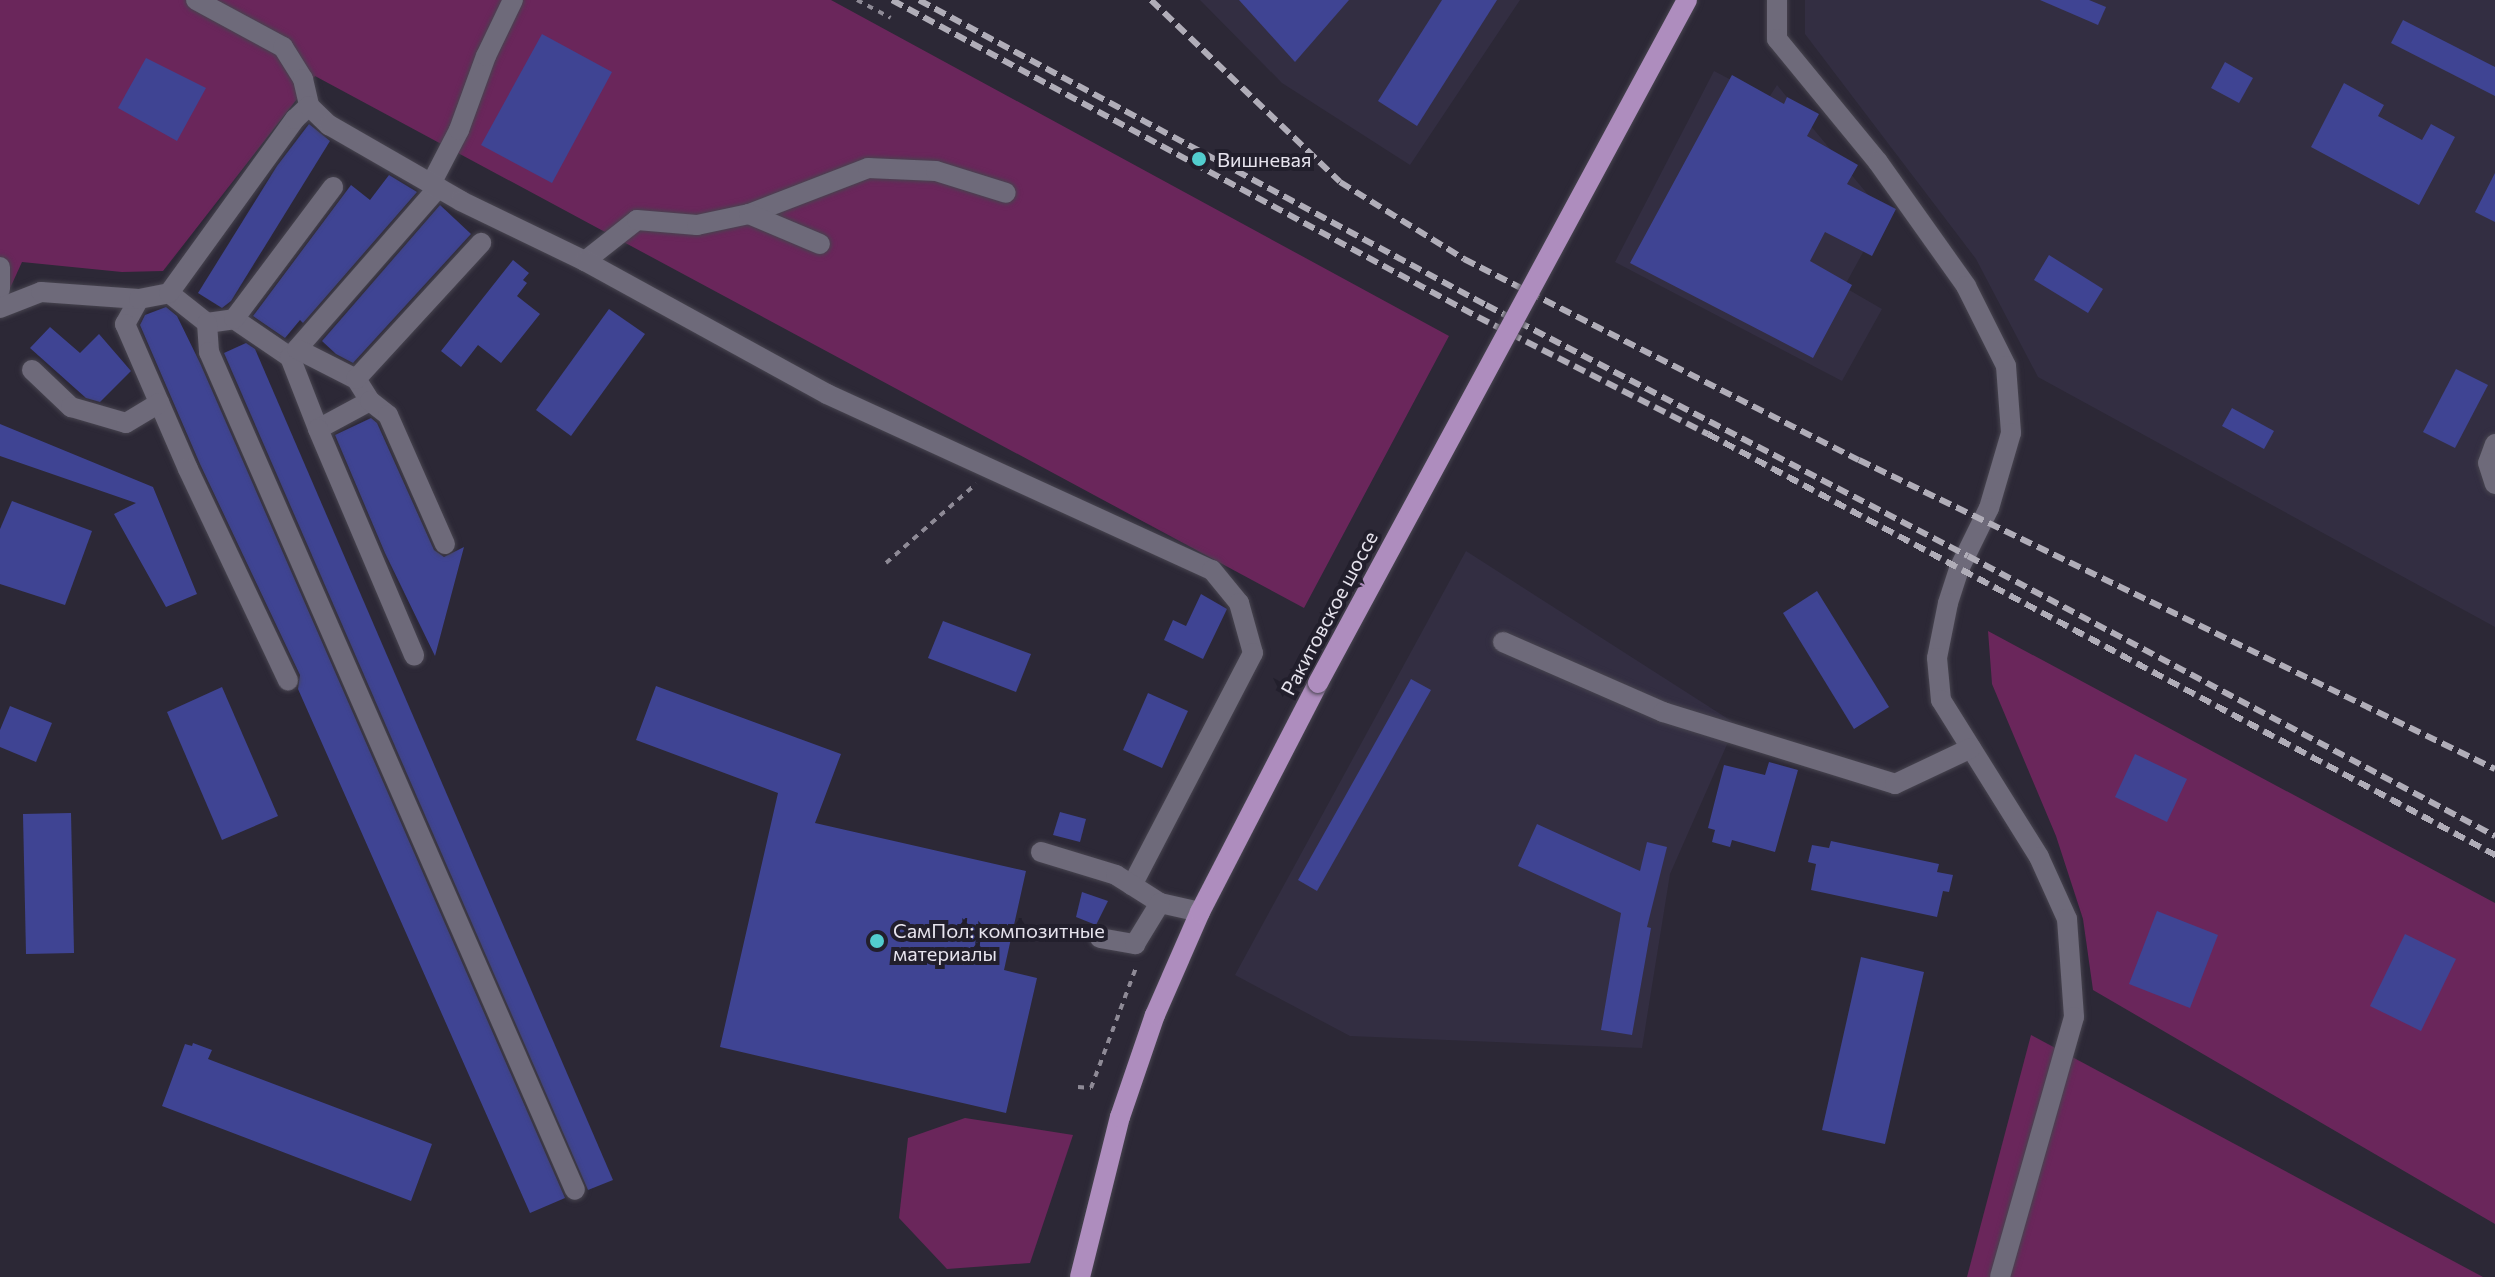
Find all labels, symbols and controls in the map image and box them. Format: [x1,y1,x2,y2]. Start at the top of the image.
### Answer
place label: Вишневая [1217,147,1311,171]
marker: Вишневая [1188,148,1210,170]
street label: Ракитовское шоссе [1276,527,1382,699]
place label: СамПол: композитные материалы [893,918,1105,965]
marker: СамПол: композитные материалы [868,932,886,950]

